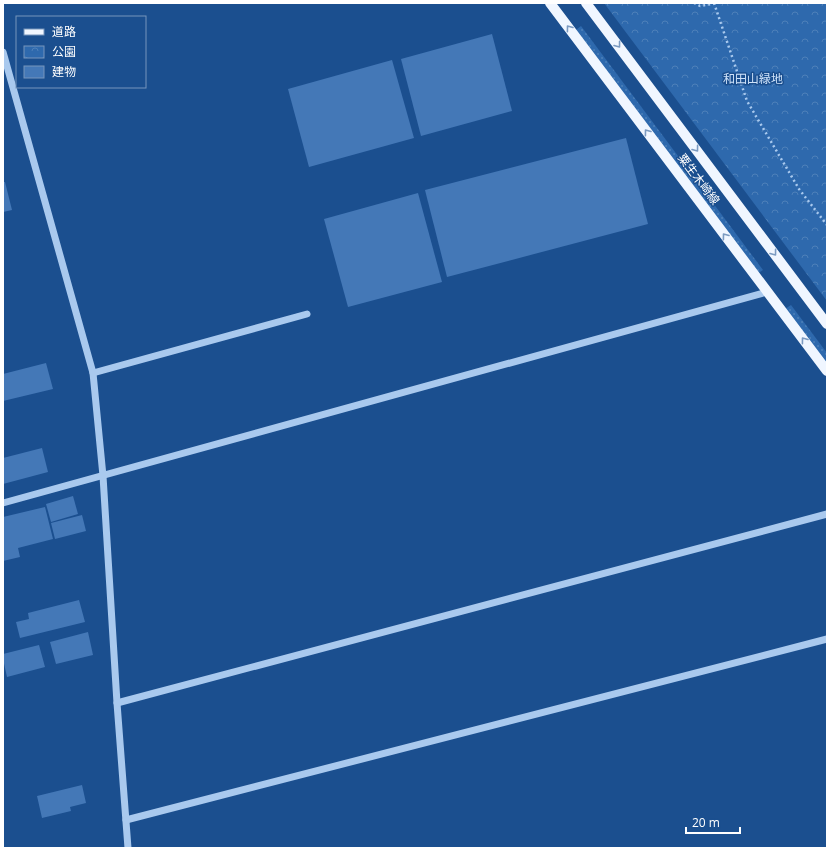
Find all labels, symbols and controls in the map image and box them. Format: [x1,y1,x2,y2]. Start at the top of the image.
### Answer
legend [16,16,146,88]
text: 道路 [52,23,76,40]
one-way arrow [567,26,574,33]
one-way arrow [613,41,620,48]
text: 公園 [52,43,76,60]
text: 建物 [52,63,76,80]
park label: 和田山緑地 [723,70,783,87]
one-way arrow [645,130,652,137]
one-way arrow [691,145,698,152]
street label: 粟生木崎線 [674,150,724,208]
one-way arrow [723,234,730,241]
one-way arrow [769,249,776,256]
one-way arrow [801,338,808,345]
scale bar [686,809,740,835]
text: 20 m [692,814,720,831]

